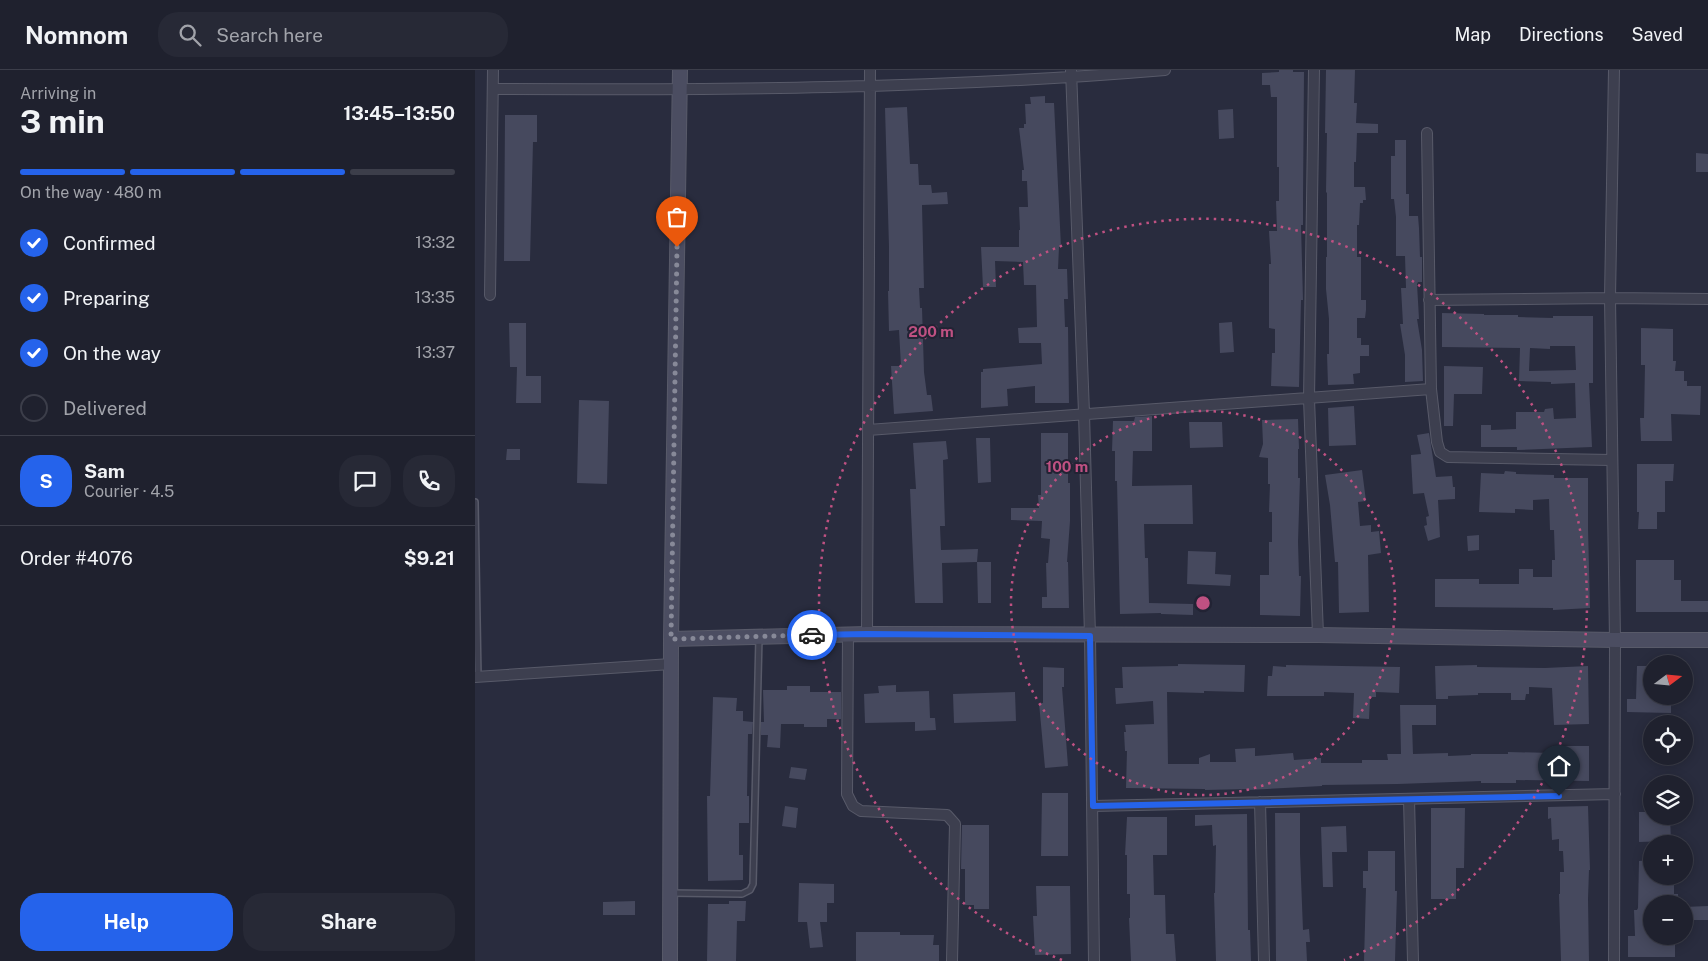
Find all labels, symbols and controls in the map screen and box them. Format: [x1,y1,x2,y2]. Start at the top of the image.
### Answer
search box [158,12,508,57]
text: Nomnom [25,21,128,49]
icon: search [176,21,204,49]
text: Search here [216,24,323,46]
text: Map [1454,24,1491,45]
text: Directions [1519,24,1604,45]
text: Saved [1632,24,1683,45]
text: Arriving in [20,84,96,103]
text: 13:45–13:50 [343,102,455,124]
text: 3 min [20,103,105,140]
text: On the way · 480 m [20,183,162,202]
pin [656,196,698,247]
icon: bag [663,203,691,231]
icon: check [20,229,48,257]
text: Confirmed [63,232,156,254]
text: 13:32 [415,233,455,252]
icon: check [20,284,48,312]
text: Preparing [63,287,150,309]
text: 13:35 [414,288,455,307]
text: 200 m [908,323,954,340]
icon: check [20,339,48,367]
text: On the way [63,342,161,364]
text: 13:37 [415,343,455,362]
text: Delivered [63,397,147,419]
button: chat [339,455,391,507]
button: phone [403,455,455,507]
text: 100 m [1046,458,1088,475]
text: Sam [84,460,125,482]
text: S [39,470,53,492]
text: Courier · 4.5 [84,482,174,501]
text: Order #4076 [20,547,133,569]
text: $9.21 [404,547,455,569]
centre of rings [1194,594,1212,612]
courier [787,610,837,660]
icon: car [798,621,826,649]
north arrow [1643,655,1693,705]
map controls [1643,655,1693,945]
button: locate [1643,715,1693,765]
pin [1538,745,1580,796]
icon: home [1545,752,1573,780]
button: layers [1643,775,1693,825]
button: + [1643,835,1693,885]
button: Help [20,893,233,951]
button: Share [243,893,455,951]
button: − [1643,895,1693,945]

